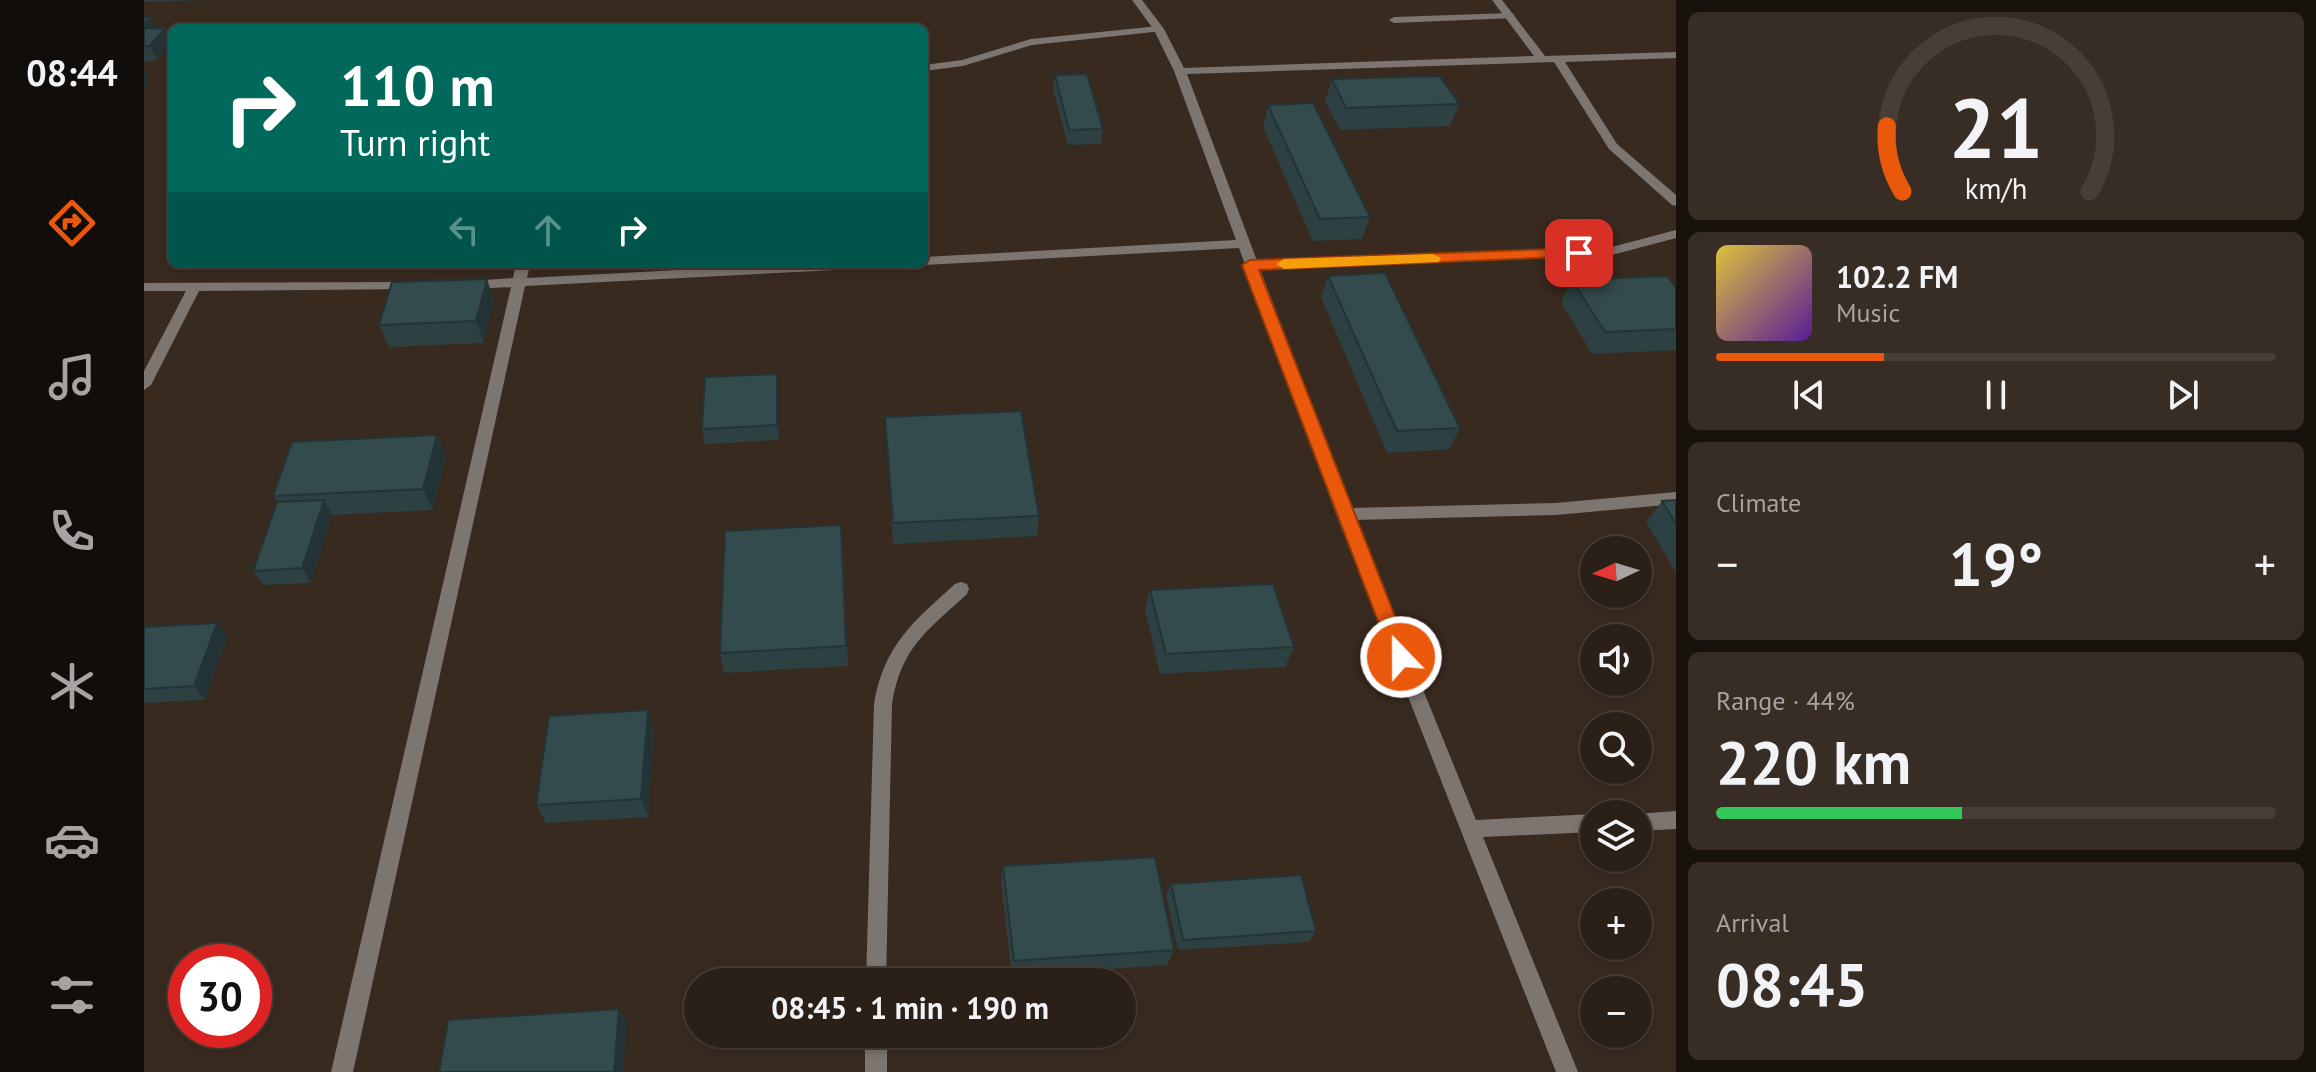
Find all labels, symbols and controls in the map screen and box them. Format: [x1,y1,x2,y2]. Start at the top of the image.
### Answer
text: 08:44 [26,49,118,96]
text: 110 m [340,49,495,121]
icon: right [208,56,312,160]
text: 21 [1949,73,2043,181]
text: Turn right [340,119,490,166]
text: km/h [1965,170,2027,207]
icon: directions [44,195,100,251]
icon: left [442,208,486,252]
icon: ahead [526,208,570,252]
icon: right [610,208,654,252]
pin [1545,219,1613,287]
icon: arrive [1557,231,1601,275]
text: 102.2 FM [1836,257,1958,296]
text: Music [1836,296,1900,329]
icon: music [44,349,100,405]
icon: previous [1787,373,1831,417]
icon: pause [1974,373,2018,417]
icon: next [2161,373,2205,417]
text: Climate [1716,486,1801,519]
icon: phone [44,503,100,559]
text: 19° [1949,525,2043,603]
text: − [1716,535,1738,592]
text: + [2254,535,2276,592]
north arrow [1580,536,1652,608]
map controls [1580,536,1652,1048]
position arrow [1359,615,1443,699]
button: sound [1580,624,1652,696]
icon: climate [44,658,100,714]
text: Range · 44% [1716,684,1855,717]
button: search [1580,712,1652,784]
text: 220 km [1716,723,1911,801]
button: layers [1580,800,1652,872]
icon: car [44,812,100,868]
button: + [1580,888,1652,960]
text: Arrival [1716,906,1789,939]
speed limit sign: 30 [168,944,272,1048]
text: 08:45 [1716,945,1868,1023]
icon: filters [44,967,100,1023]
button: − [1580,976,1652,1048]
text: 08:45 · 1 min · 190 m [771,988,1049,1027]

